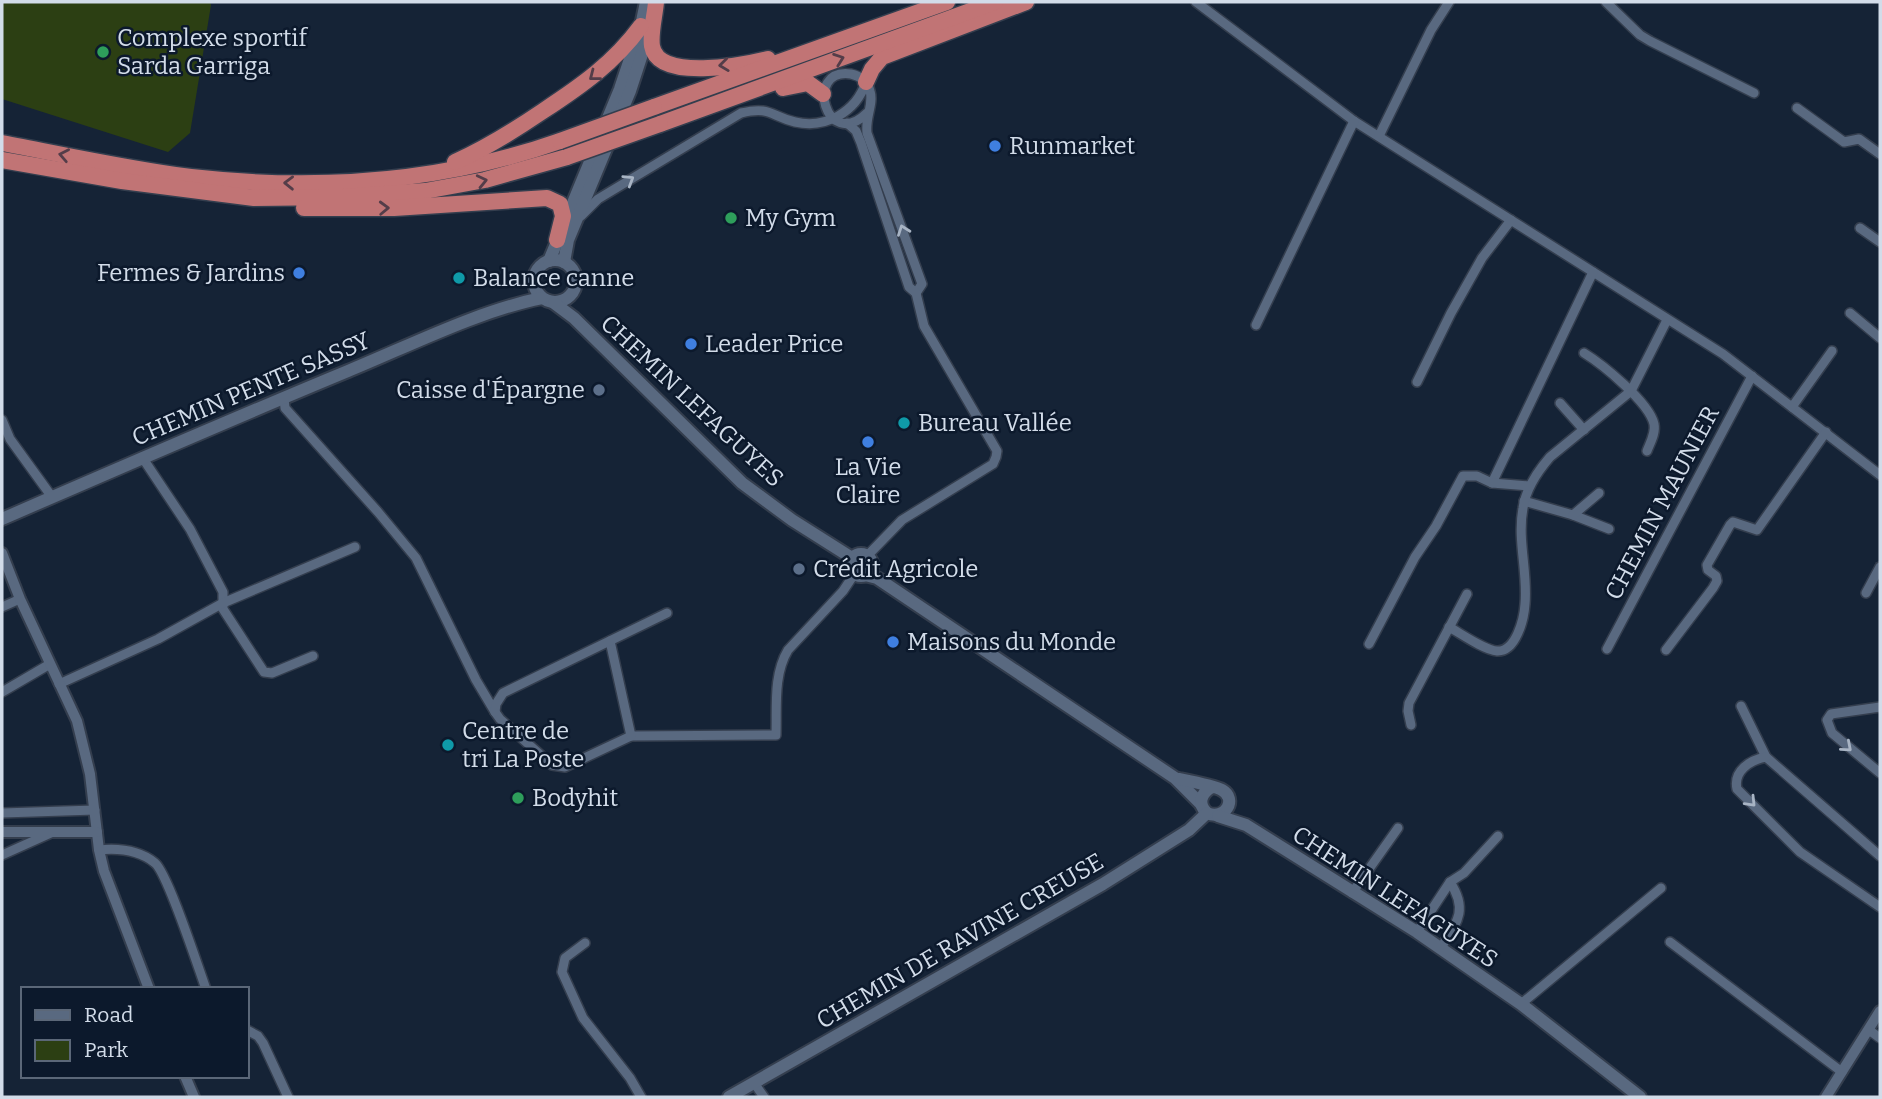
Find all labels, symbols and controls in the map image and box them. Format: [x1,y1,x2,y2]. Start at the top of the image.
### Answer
place label: Complexe sportif Sarda Garriga [117,24,308,80]
marker: Complexe sportif Sarda Garriga [95,44,111,60]
one-way arrow [833,53,845,67]
one-way arrow [718,58,730,73]
one-way arrow [590,67,602,80]
place label: Runmarket [1009,132,1136,160]
marker: Runmarket [987,138,1003,154]
one-way arrow [58,148,70,163]
one-way arrow [476,174,488,189]
one-way arrow [283,175,294,191]
one-way arrow [621,176,634,189]
one-way arrow [378,200,389,215]
place label: My Gym [745,204,836,232]
marker: My Gym [723,210,739,226]
one-way arrow [897,224,911,236]
place label: Fermes & Jardins [97,259,285,287]
place label: Balance canne [473,264,634,292]
marker: Fermes & Jardins [291,265,307,281]
marker: Balance canne [451,270,467,286]
street label: CHEMIN LEFAGUYES [595,309,789,493]
street label: CHEMIN PENTE SASSY [128,326,375,452]
place label: Leader Price [705,330,843,358]
marker: Leader Price [683,336,699,352]
place label: Caisse d'Épargne [396,375,585,404]
marker: Caisse d'Épargne [591,382,607,398]
street label: CHEMIN MAUNIER [1599,401,1725,605]
place label: Bureau Vallée [918,409,1072,437]
marker: Bureau Vallée [896,415,912,431]
marker: La Vie Claire [860,434,876,450]
place label: La Vie Claire [835,453,901,509]
place label: Crédit Agricole [813,555,978,583]
marker: Crédit Agricole [791,561,807,577]
place label: Maisons du Monde [907,628,1116,656]
marker: Maisons du Monde [885,634,901,650]
place label: Centre de tri La Poste [462,717,584,773]
marker: Centre de tri La Poste [440,737,456,753]
one-way arrow [1839,739,1852,751]
place label: Bodyhit [532,784,618,812]
marker: Bodyhit [510,790,526,806]
one-way arrow [1742,794,1755,807]
street label: CHEMIN LEFAGUYES [1287,820,1503,974]
street label: CHEMIN DE RAVINE CREUSE [811,847,1109,1035]
legend [21,987,248,1078]
text: Road [84,1002,133,1028]
text: Park [84,1037,128,1063]

